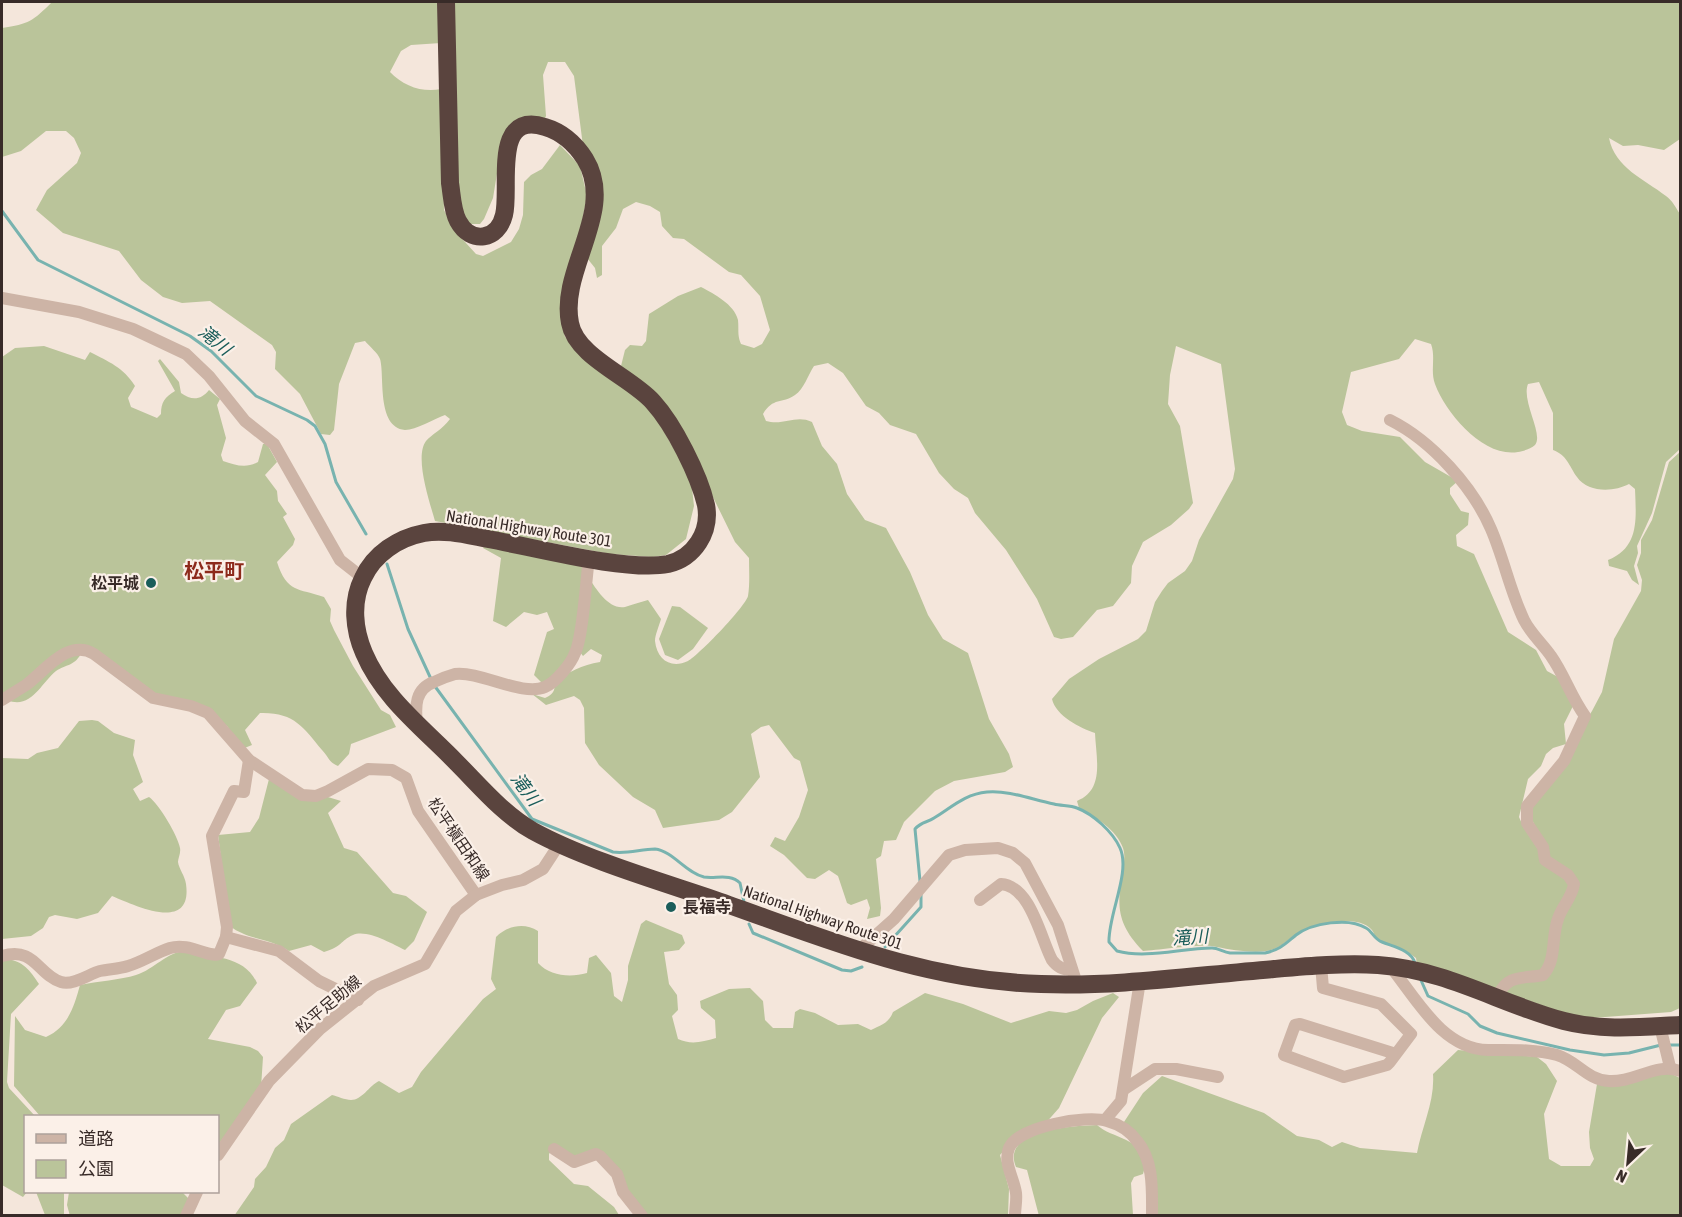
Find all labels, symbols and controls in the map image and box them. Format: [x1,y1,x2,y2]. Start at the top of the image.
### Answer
water label: 滝川 [194,321,237,361]
street label: National Highway Route 301 [445,506,613,551]
district label: 松平町 [184,559,244,582]
place label: 松平城 [91,574,139,592]
marker: 松平城 [144,576,158,590]
water label: 滝川 [507,768,546,811]
street label: 松平槇田和線 [425,794,493,884]
street label: National Highway Route 301 [741,881,905,954]
place label: 長福寺 [683,898,731,916]
marker: 長福寺 [664,900,678,914]
water label: 滝川 [1171,925,1211,949]
street label: 松平足助線 [292,971,364,1037]
legend [24,1115,219,1193]
text: 道路 [78,1128,114,1149]
north arrow [1598,1133,1658,1193]
text: 公園 [78,1158,114,1179]
text: N [1613,1166,1630,1187]

